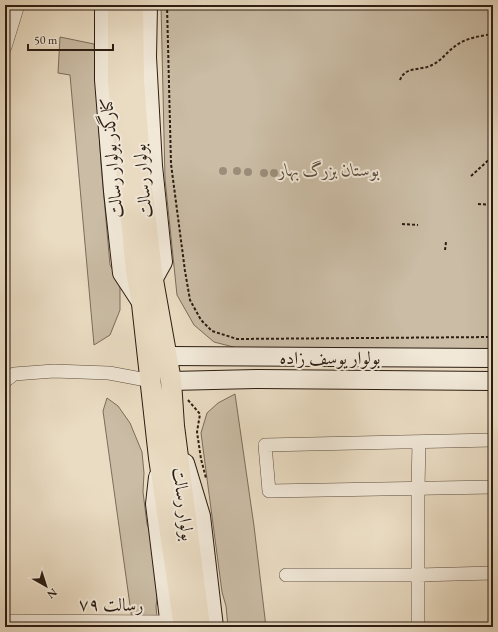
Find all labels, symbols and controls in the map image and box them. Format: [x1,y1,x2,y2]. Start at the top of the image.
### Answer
scale bar [28,26,113,52]
text: 50 m [34,32,58,48]
street label: کنارگذر بولوار رسالت [93,97,128,219]
street label: بولوار رسالت [127,143,157,219]
park label: بوستان بزرگ بهار [277,158,380,182]
street label: بولوار یوسف زاده [279,346,381,369]
street label: بولوار رسالت [168,466,200,542]
north arrow [26,566,66,606]
text: N [44,586,60,602]
street label: رسالت ۷۹ [78,592,144,616]

